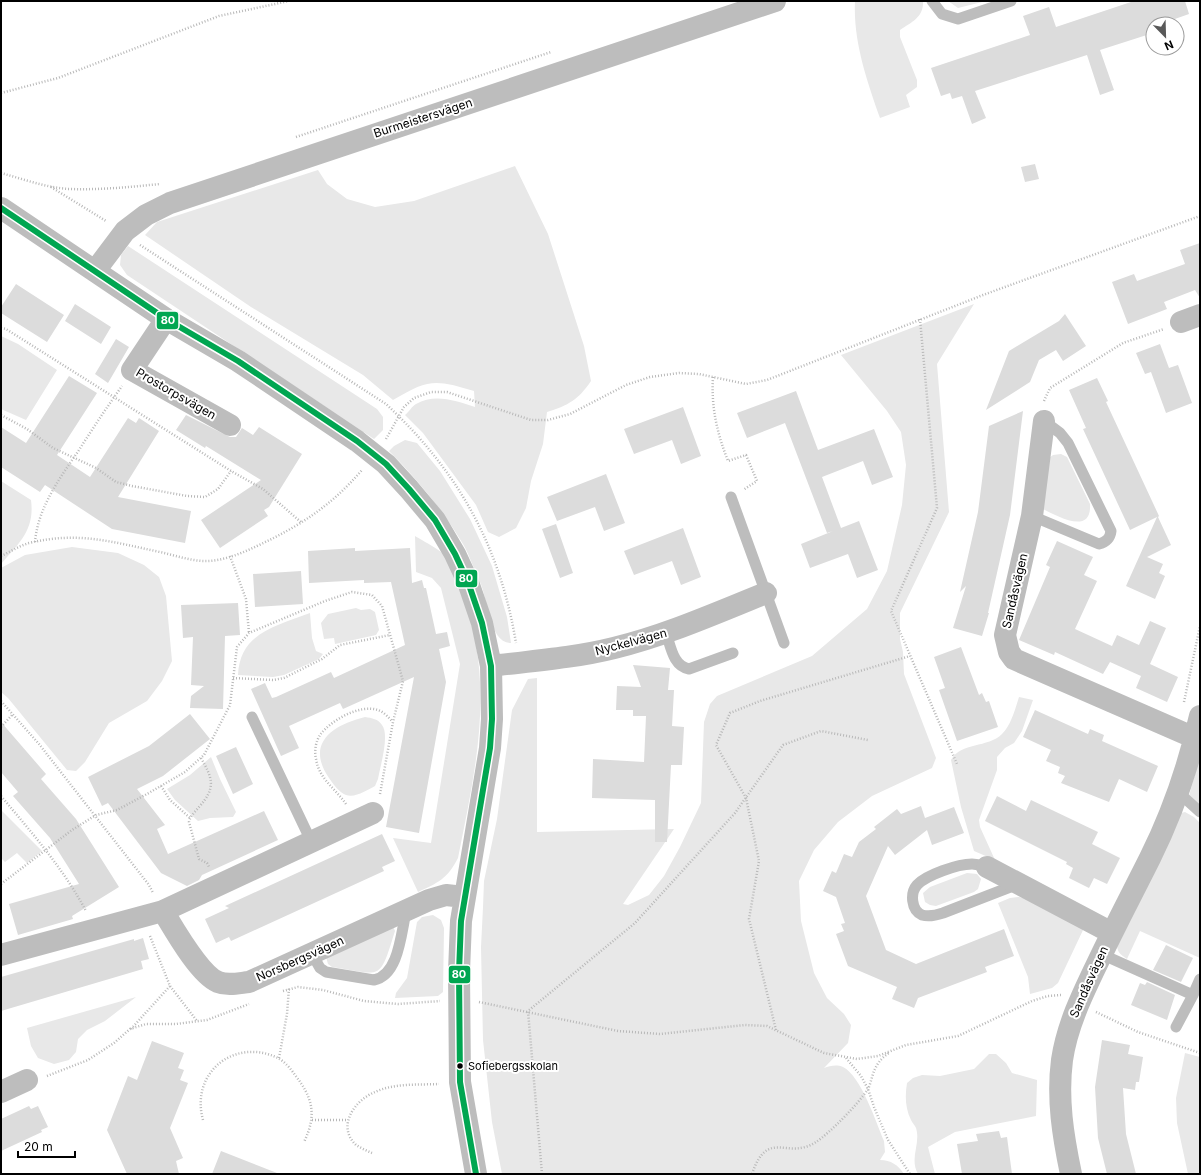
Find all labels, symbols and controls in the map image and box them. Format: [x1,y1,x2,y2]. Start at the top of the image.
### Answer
north arrow [1145,16,1185,56]
text: N [1162,37,1176,53]
street label: Burmeistersvägen [372,94,474,141]
line badge: 80 [156,311,179,330]
text: 80 [161,313,175,327]
street label: Prostorpsvägen [134,365,219,423]
street label: Sandåsvägen [999,552,1030,630]
line badge: 80 [455,569,478,588]
text: 80 [459,571,473,585]
street label: Nyckelvägen [593,625,668,658]
street label: Norsbergsvägen [254,933,346,985]
street label: Sandåsvägen [1066,944,1111,1020]
line badge: 80 [448,965,471,984]
text: 80 [452,967,466,981]
place label: Sofiebergsskolan [468,1059,558,1073]
marker: Sofiebergsskolan [455,1061,465,1071]
scale bar [18,1133,75,1159]
text: 20 m [24,1139,53,1154]

